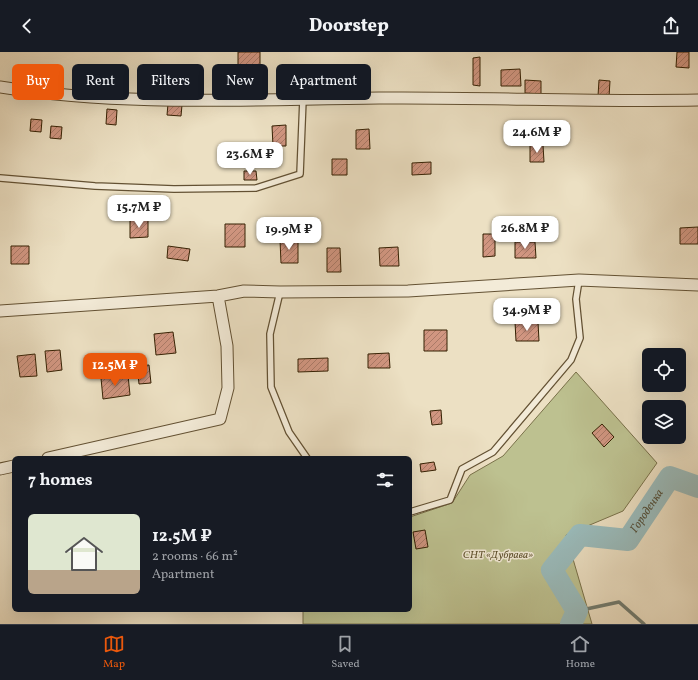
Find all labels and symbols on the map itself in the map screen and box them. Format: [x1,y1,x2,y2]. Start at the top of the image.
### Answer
pin: 24.6M ₽ [500,120,574,154]
pin: 23.6M ₽ [213,142,287,176]
pin: 15.7M ₽ [102,195,176,229]
pin: 26.8M ₽ [488,216,562,250]
pin: 19.9M ₽ [252,217,326,251]
pin: 34.9M ₽ [490,298,564,332]
pin: 12.5M ₽ [78,353,152,387]
water label: Городенка [627,486,668,536]
park label: СНТ «Дубрава» [463,548,533,563]

